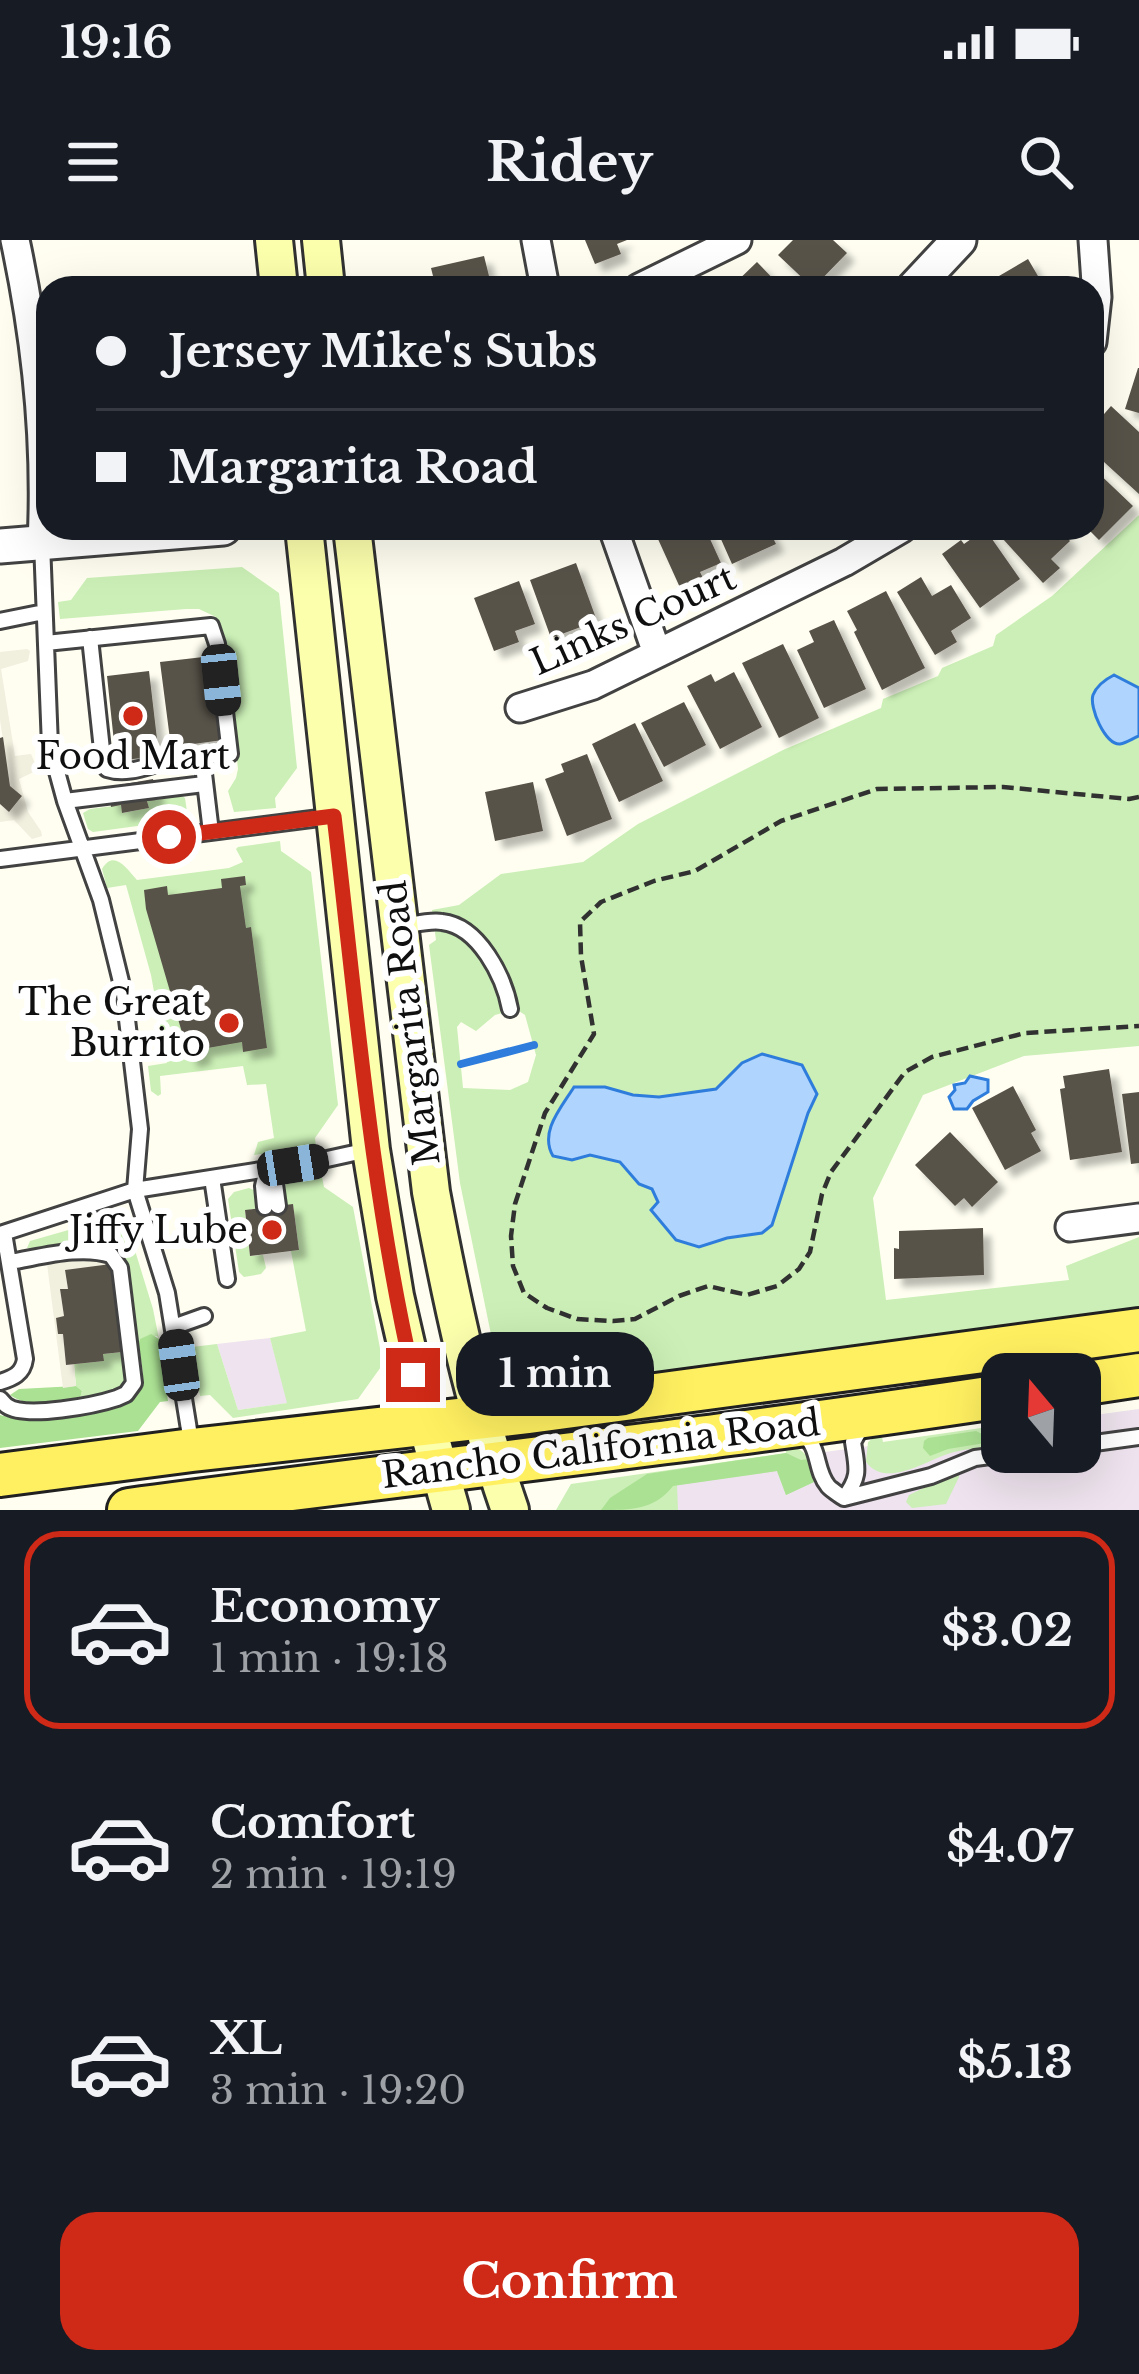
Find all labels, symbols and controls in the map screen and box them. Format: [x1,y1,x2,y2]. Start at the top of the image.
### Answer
text: 19:16 [60,14,173,70]
icon: menu [60,129,126,195]
text: Ridey [486,129,653,196]
icon: search [1013,129,1079,195]
text: Jersey Mike's Subs [168,323,598,379]
text: Margarita Road [168,439,538,495]
street label: Links Court [524,555,743,685]
car [199,642,243,718]
marker: Food Mart [120,703,146,729]
place label: Food Mart [36,734,231,779]
route start [142,810,196,864]
street label: Margarita Road [370,878,450,1168]
place label: The Great Burrito [18,980,205,1066]
marker: The Great Burrito [216,1010,242,1036]
car [255,1142,331,1188]
place label: Jiffy Lube [65,1208,248,1253]
marker: Jiffy Lube [259,1217,285,1243]
car [156,1327,202,1403]
callout: 1 min [455,1333,653,1417]
route end [386,1348,440,1402]
text: 1 min [499,1349,611,1398]
north arrow [981,1353,1101,1473]
map controls [981,1353,1101,1473]
street label: Rancho California Road [379,1400,823,1498]
icon: car [66,1576,174,1684]
text: Economy [210,1578,440,1634]
text: $3.02 [941,1602,1073,1658]
text: 1 min · 19:18 [210,1634,449,1683]
icon: car [66,1792,174,1900]
text: Comfort [210,1794,415,1850]
text: $4.07 [946,1818,1073,1874]
text: 2 min · 19:19 [210,1850,457,1899]
icon: car [66,2008,174,2116]
text: XL [210,2010,282,2066]
text: $5.13 [957,2034,1073,2090]
text: 3 min · 19:20 [210,2066,466,2115]
button: Confirm [60,2212,1079,2350]

